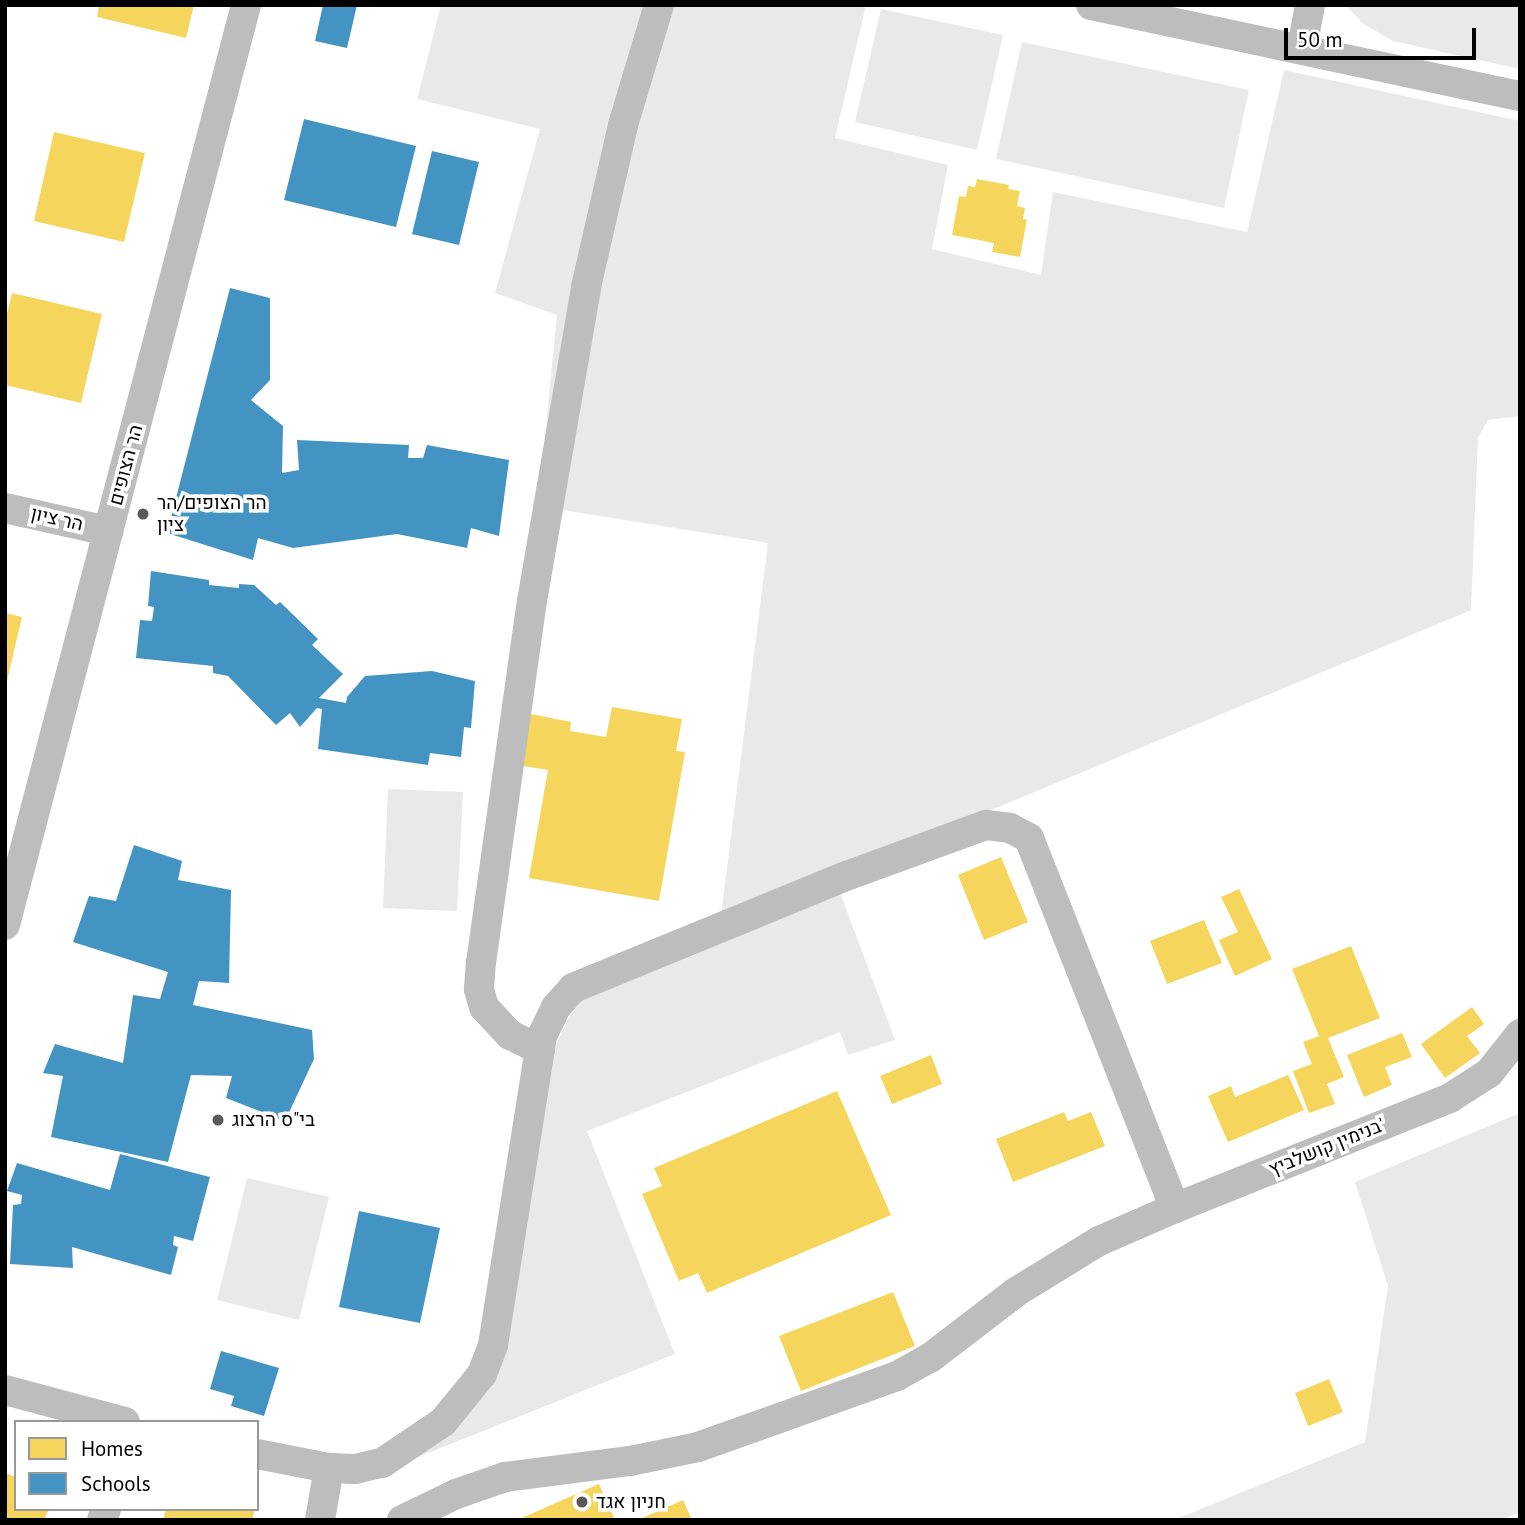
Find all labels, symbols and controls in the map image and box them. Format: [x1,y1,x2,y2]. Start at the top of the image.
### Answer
scale bar [1287,14,1480,58]
text: 50 m [1297,26,1343,53]
street label: הר הצופים [104,422,148,508]
place label: הר הצופים/הר ציון [157,492,267,536]
street label: הר ציון [29,502,85,536]
marker: הר הצופים/הר ציון [135,506,151,522]
place label: בי"ס הרצוג [232,1109,315,1131]
marker: בי"ס הרצוג [210,1112,226,1128]
street label: בנימין קושלביץ' [1266,1113,1388,1181]
legend [14,1420,259,1511]
text: Homes [81,1435,143,1462]
text: Schools [81,1470,151,1497]
place label: חניון אגד [596,1491,666,1513]
marker: חניון אגד [574,1494,590,1510]

